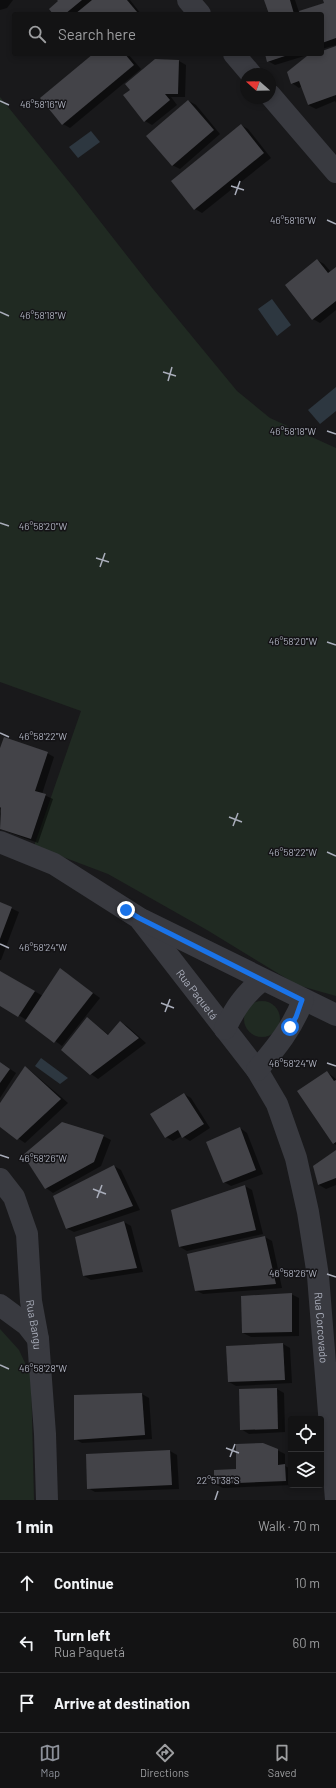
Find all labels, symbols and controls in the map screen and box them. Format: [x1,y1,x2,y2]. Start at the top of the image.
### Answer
search box [12,12,324,56]
icon: search [26,23,48,45]
text: Search here [58,25,136,43]
north arrow [240,68,276,104]
text: 46°58'16"W [20,98,66,110]
text: 46°58'16"W [270,214,316,226]
text: 46°58'18"W [20,309,66,321]
text: 46°58'18"W [270,425,316,437]
text: 46°58'20"W [19,520,67,532]
text: 46°58'20"W [269,635,317,647]
text: 46°58'22"W [19,730,67,742]
text: 46°58'22"W [269,846,317,858]
route end [117,901,135,919]
text: 46°58'24"W [19,941,67,953]
street label: Rua Paquetá [174,966,221,1022]
route start [281,1018,299,1036]
text: 46°58'24"W [269,1057,317,1069]
text: 46°58'26"W [19,1152,67,1164]
text: 46°58'26"W [269,1267,317,1279]
street label: Rua Corcovado [313,1292,331,1364]
street label: Rua Bangu [24,1298,45,1350]
text: 46°58'28"W [19,1362,67,1374]
map controls [288,1416,324,1488]
button: locate [288,1416,324,1452]
button: layers [288,1452,324,1488]
text: 22°51'38"S [196,1474,240,1486]
text: 1 min [16,1516,53,1536]
text: Walk · 70 m [258,1518,320,1534]
icon: ahead [16,1572,38,1594]
text: Continue [54,1574,114,1592]
text: 10 m [295,1575,320,1591]
text: Turn left [54,1626,110,1644]
icon: left [16,1632,38,1654]
text: 60 m [293,1635,320,1651]
text: Rua Paquetá [54,1644,125,1660]
icon: arrive [16,1692,38,1714]
text: Arrive at destination [54,1694,190,1712]
tab: Map [39,1742,61,1779]
tab: Directions [140,1742,189,1779]
tab: Saved [268,1742,297,1779]

